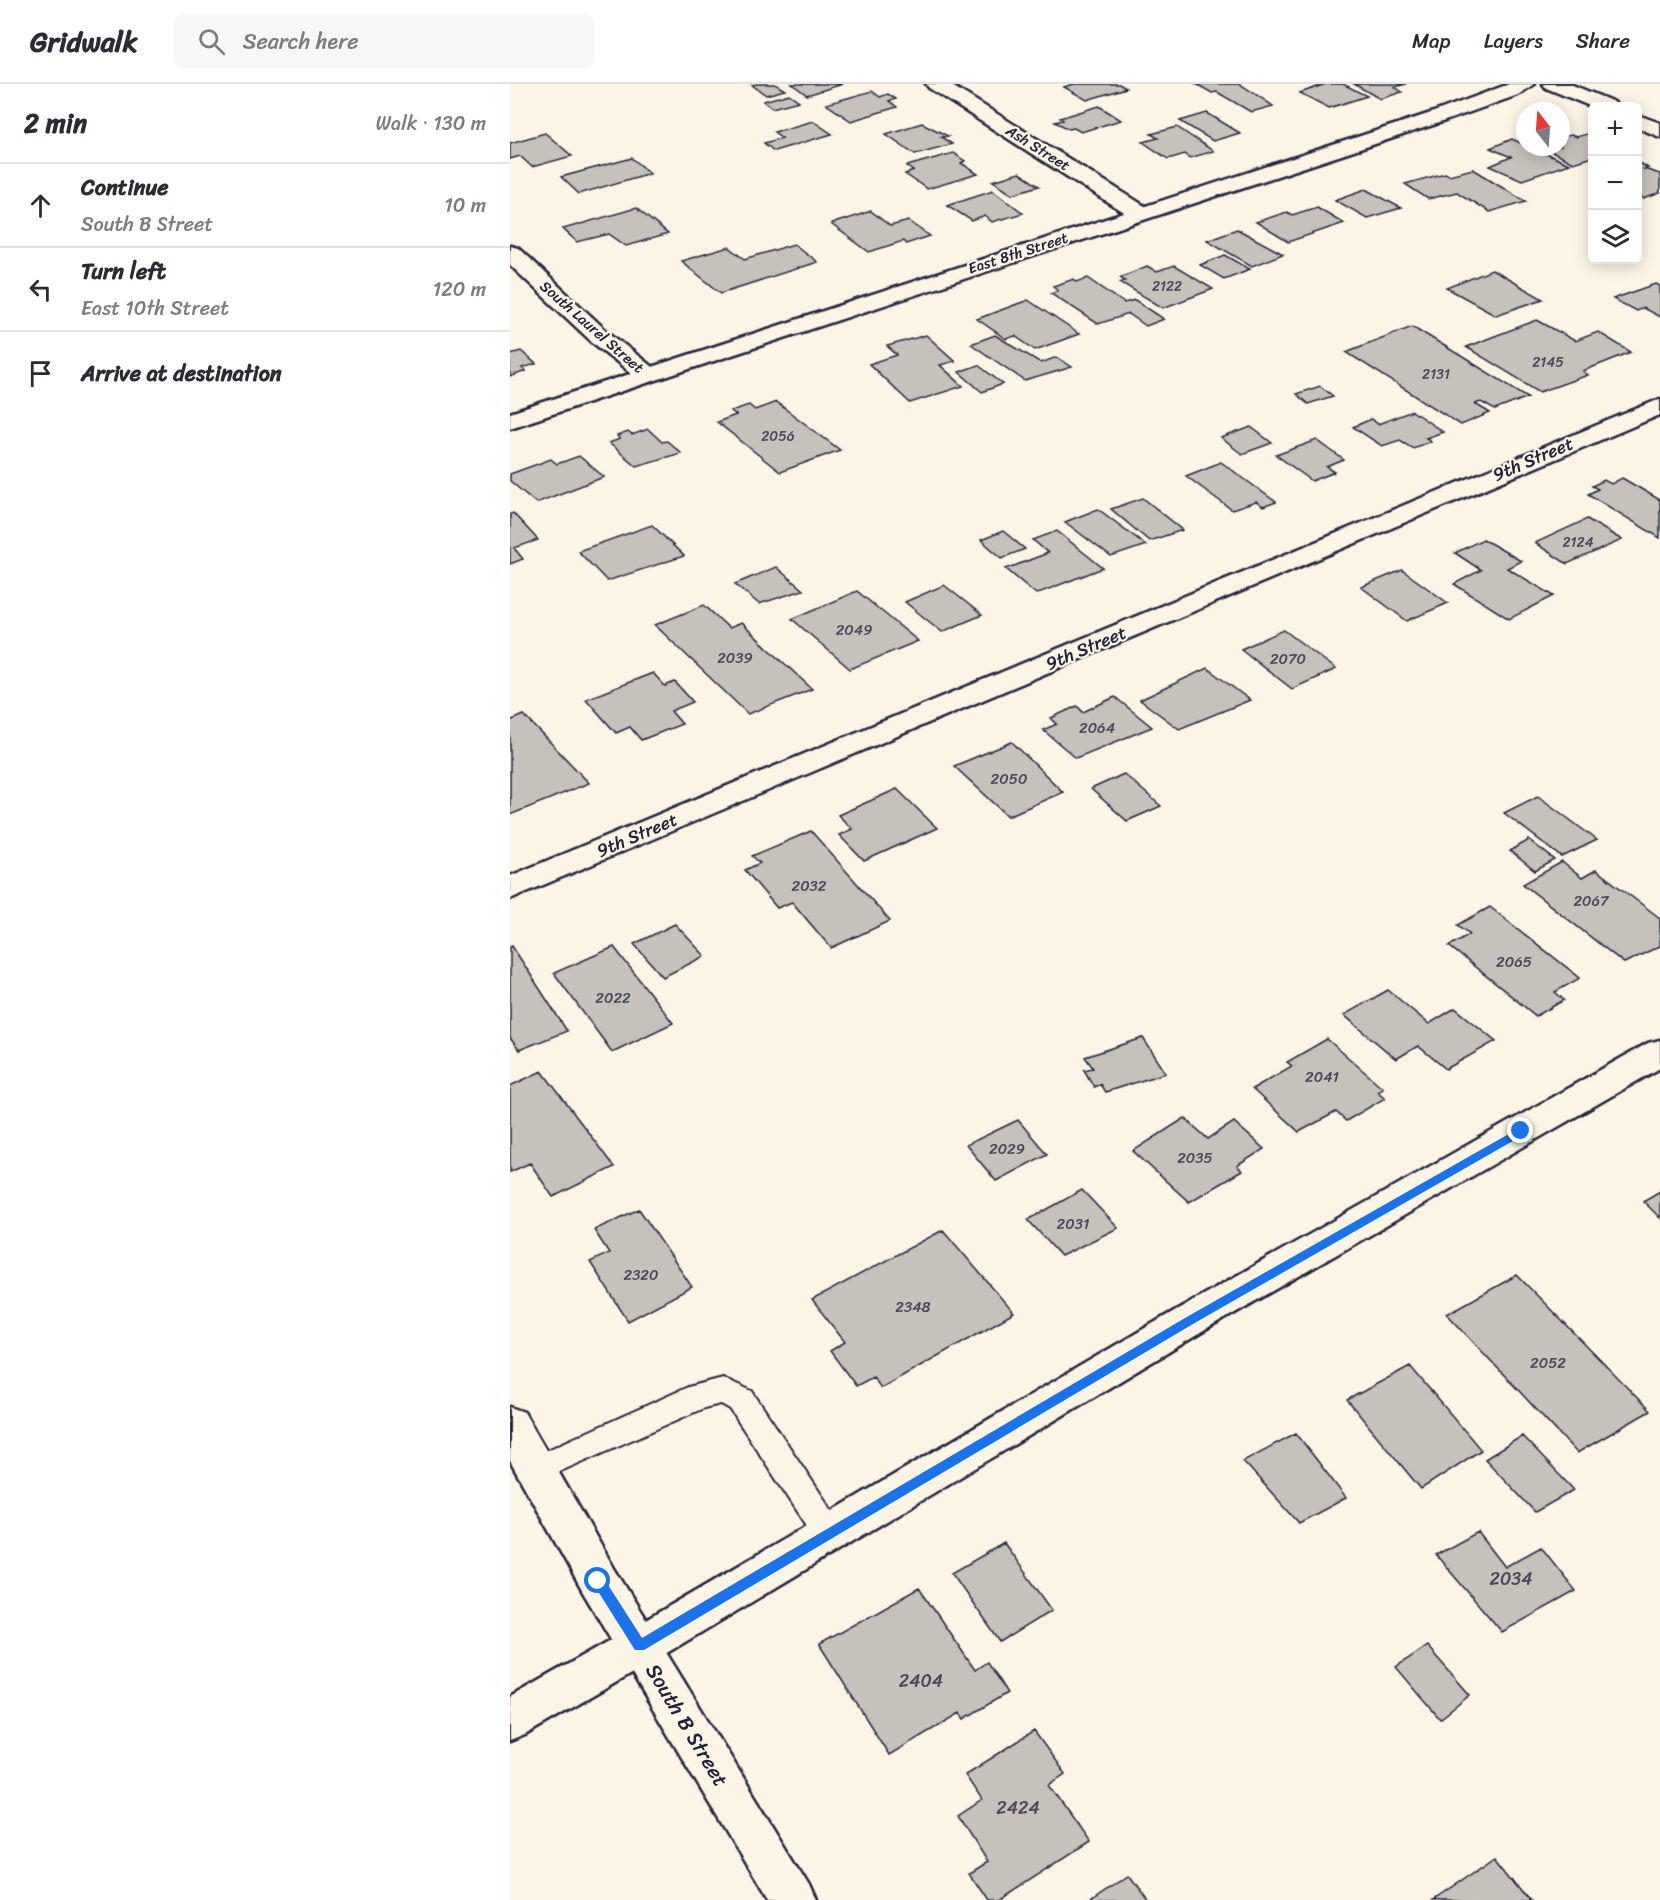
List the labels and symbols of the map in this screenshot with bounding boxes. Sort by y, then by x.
north arrow [1516,102,1570,156]
street label: Ash Street [1000,117,1076,178]
street label: East 8th Street [964,224,1072,281]
street label: South Laurel Street [534,274,651,380]
house number: 2122 [1152,274,1182,299]
house number: 2145 [1532,350,1564,375]
house number: 2131 [1422,362,1450,387]
house number: 2056 [761,424,795,449]
street label: 9th Street [1487,428,1579,490]
house number: 2124 [1563,530,1594,555]
house number: 2049 [836,617,872,643]
street label: 9th Street [1040,617,1132,679]
house number: 2039 [717,645,753,671]
house number: 2070 [1270,646,1306,672]
house number: 2064 [1079,715,1115,741]
house number: 2050 [991,766,1027,792]
street label: 9th Street [591,804,683,866]
house number: 2032 [791,873,827,899]
house number: 2067 [1573,888,1610,914]
house number: 2065 [1496,949,1532,975]
house number: 2022 [595,985,631,1011]
house number: 2041 [1305,1064,1339,1090]
route end [1507,1117,1533,1143]
house number: 2029 [989,1136,1025,1162]
house number: 2035 [1177,1145,1213,1171]
house number: 2031 [1057,1211,1089,1237]
house number: 2320 [623,1262,659,1288]
house number: 2348 [895,1294,931,1320]
house number: 2052 [1530,1350,1566,1376]
house number: 2034 [1490,1563,1532,1595]
route start [584,1567,610,1593]
street label: South B Street [635,1656,739,1794]
house number: 2404 [899,1665,943,1697]
house number: 2424 [996,1792,1040,1824]

